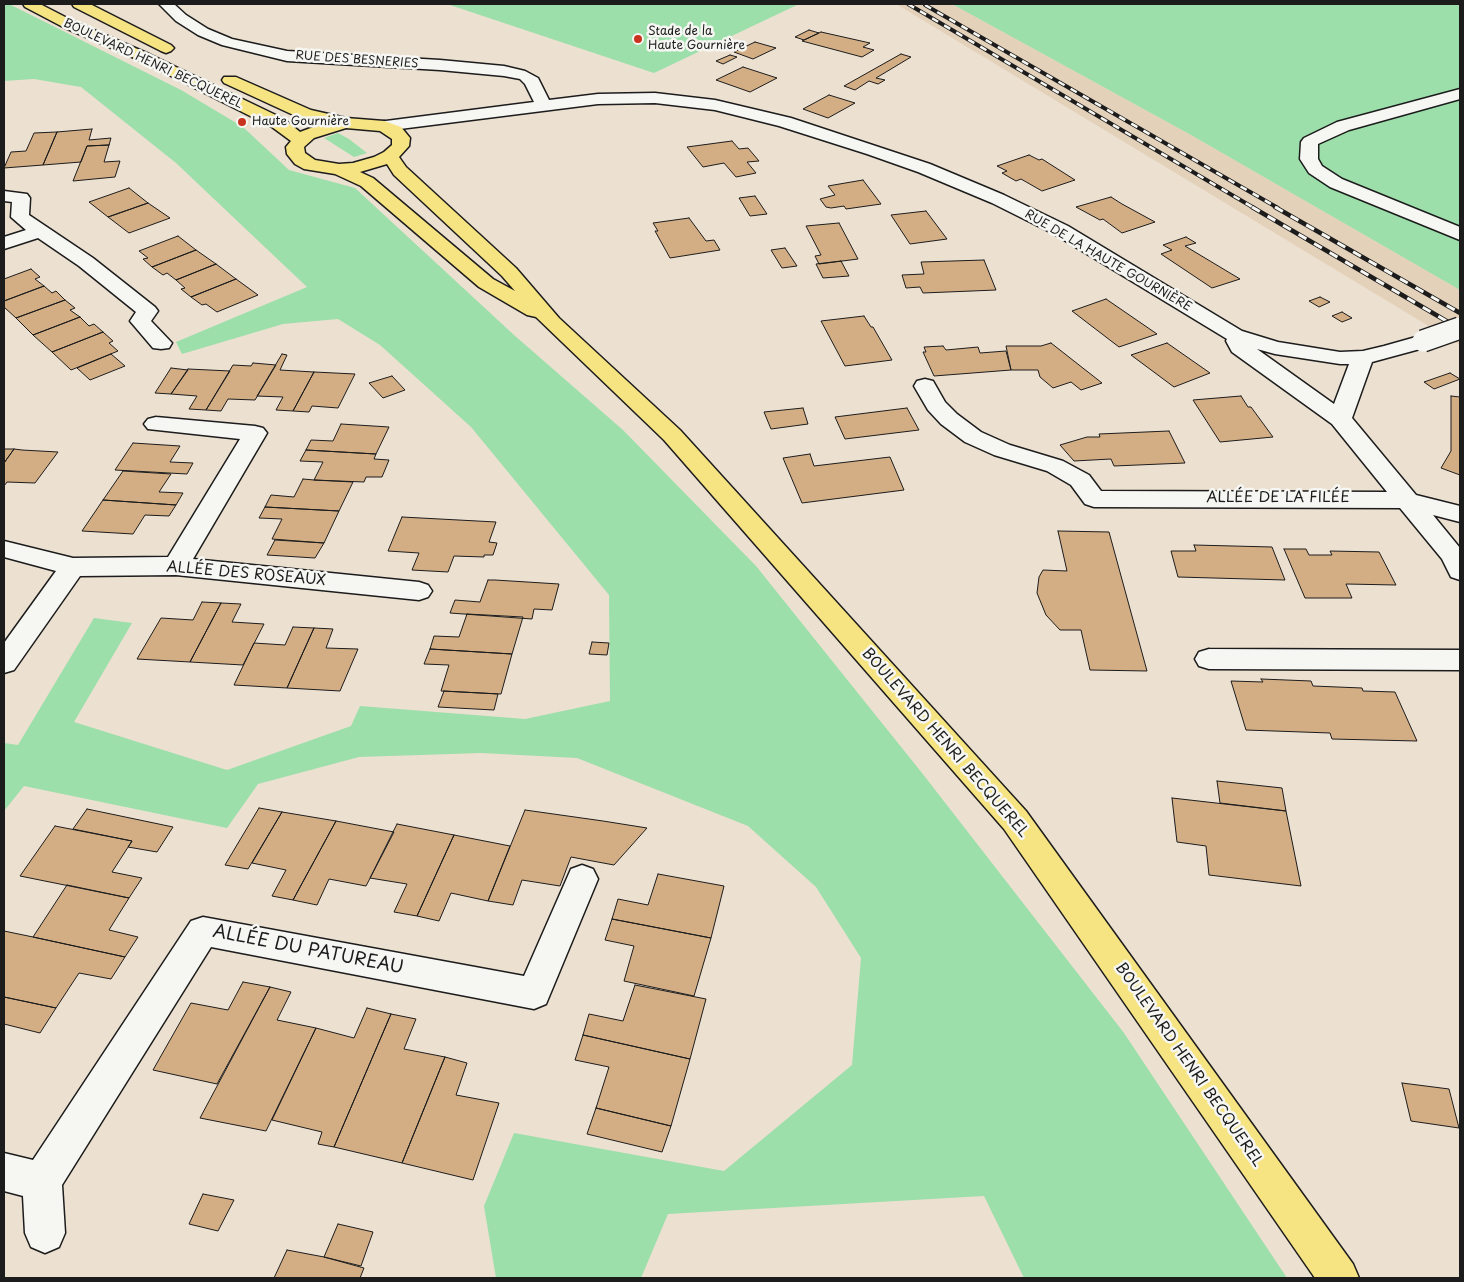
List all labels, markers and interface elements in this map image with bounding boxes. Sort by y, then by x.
street label: BOULEVARD HENRI BECQUEREL [61,16,245,112]
place label: Stade de la Haute Gournière [648,25,745,53]
marker: Stade de la Haute Gournière [632,33,644,45]
street label: RUE DES BESNERIES [295,49,419,71]
place label: Haute Gournière [252,115,349,129]
marker: Haute Gournière [236,116,248,128]
street label: RUE DE LA HAUTE GOURNIÈRE [1022,207,1194,315]
street label: ALLÉE DE LA FILÉE [1206,489,1350,507]
street label: ALLÉE DES ROSEAUX [166,558,326,590]
street label: BOULEVARD HENRI BECQUEREL [858,645,1032,841]
street label: ALLÉE DU PATUREAU [211,921,405,979]
street label: BOULEVARD HENRI BECQUEREL [1111,960,1267,1170]

